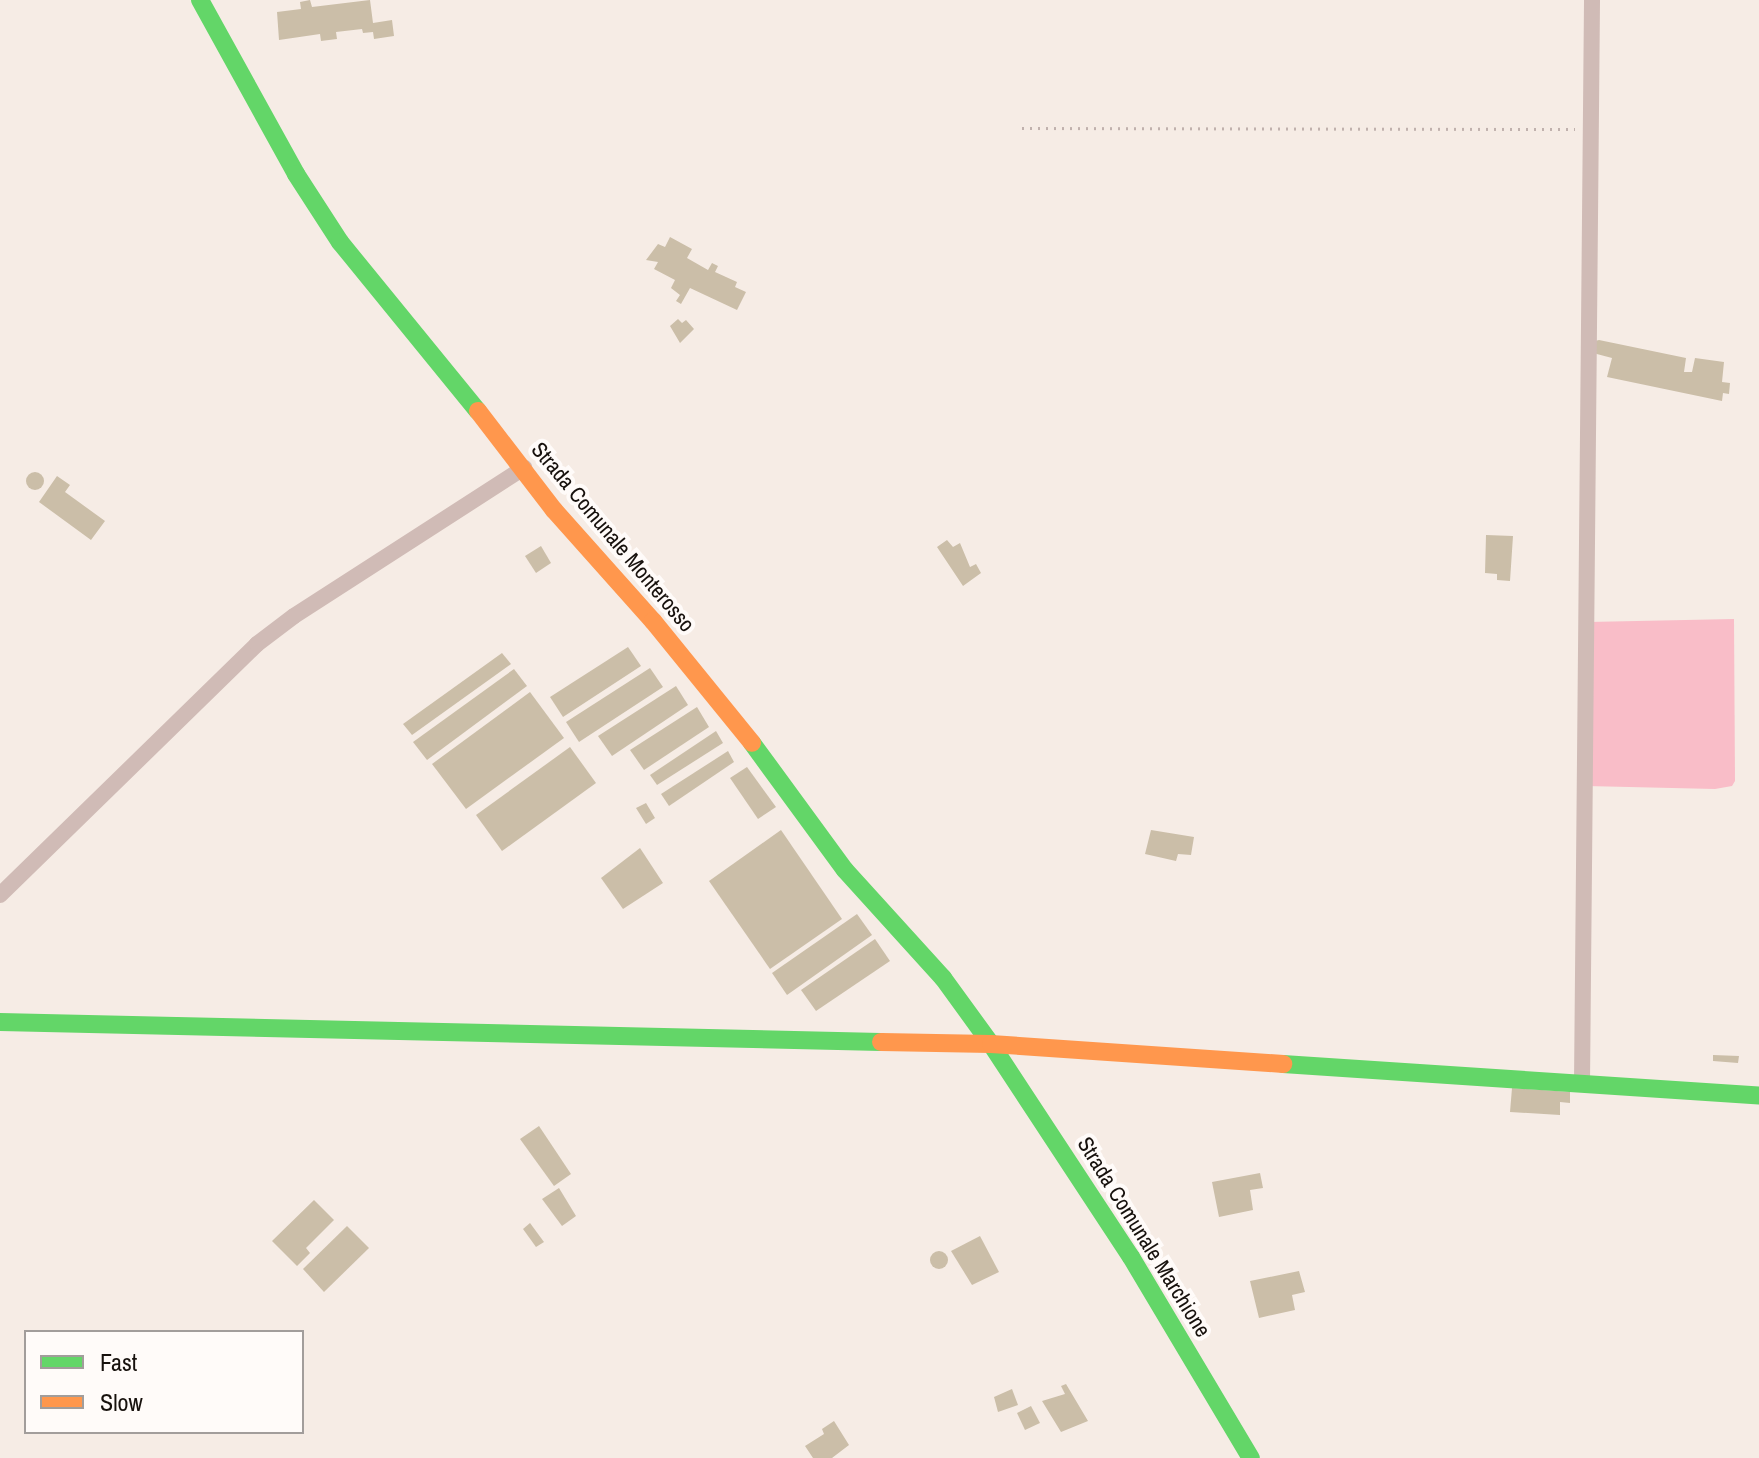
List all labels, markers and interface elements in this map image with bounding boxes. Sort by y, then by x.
street label: Strada Comunale Monterosso [526,437,700,637]
street label: Strada Comunale Marchione [1072,1132,1216,1342]
legend [24,1330,304,1434]
text: Fast [100,1346,137,1378]
text: Slow [100,1386,143,1418]

